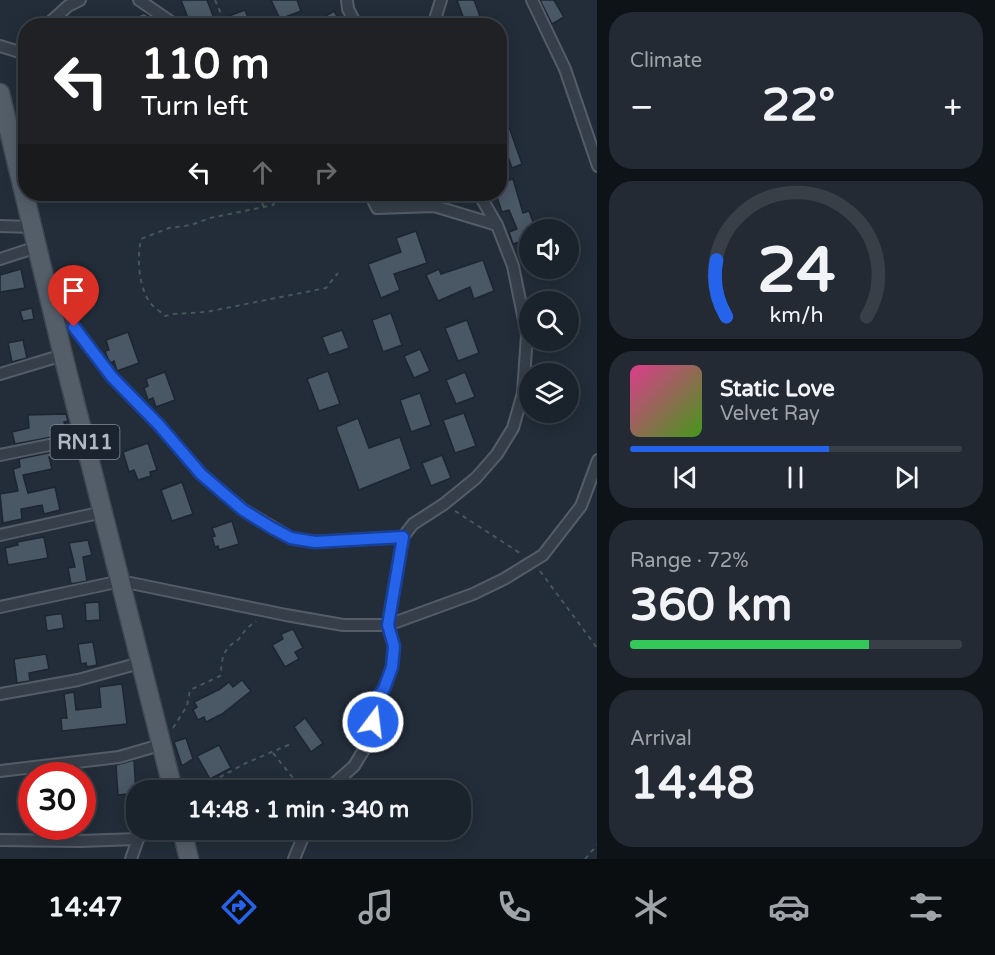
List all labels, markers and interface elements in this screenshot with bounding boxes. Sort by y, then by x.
text: 110 m [141,39,270,90]
icon: left [42,42,120,120]
text: Climate [630,49,702,73]
text: 22° [762,79,835,133]
text: − [630,88,654,127]
text: + [943,88,962,127]
text: Turn left [141,90,248,123]
icon: left [183,156,216,189]
icon: ahead [246,156,279,189]
icon: right [309,156,342,189]
map controls [519,219,579,423]
button: sound [519,219,579,279]
text: 24 [757,234,835,309]
pin [48,265,99,327]
icon: arrive [57,274,90,307]
button: search [519,291,579,351]
text: km/h [769,303,823,329]
button: layers [519,363,579,423]
text: Static Love [720,376,835,402]
text: Velvet Ray [720,402,820,426]
road number: RN11 [50,425,119,459]
icon: previous [669,461,702,494]
icon: pause [779,461,812,494]
icon: next [890,461,923,494]
text: Range · 72% [630,549,749,573]
text: 360 km [630,579,792,633]
position arrow [341,690,405,754]
text: Arrival [630,727,692,751]
text: 14:48 [630,757,755,811]
speed limit sign: 30 [18,762,96,840]
text: 14:48 · 1 min · 340 m [188,797,409,823]
icon: directions [218,886,260,928]
icon: music [355,886,397,928]
icon: phone [493,886,535,928]
icon: climate [630,886,672,928]
icon: car [768,886,810,928]
icon: filters [905,886,947,928]
text: 14:47 [48,891,123,924]

